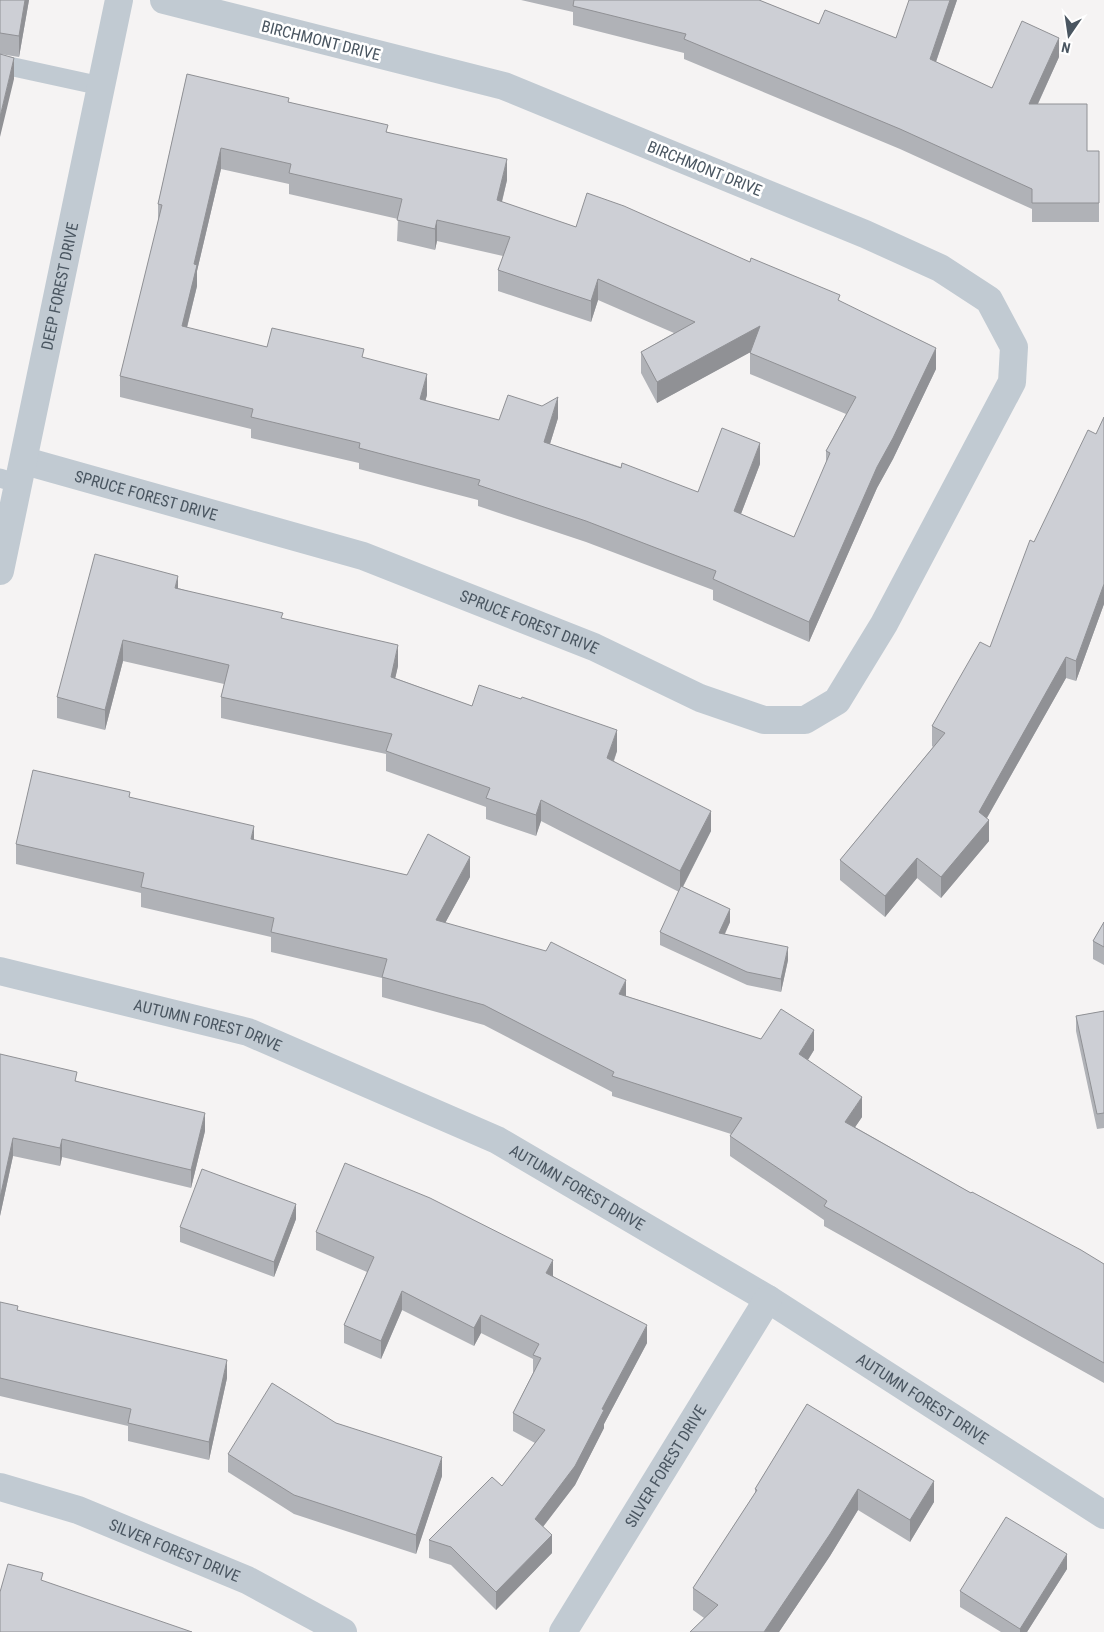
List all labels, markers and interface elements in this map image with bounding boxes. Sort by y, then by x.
north arrow [1044,10,1094,60]
street label: BIRCHMONT DRIVE [259,17,382,64]
text: N [1060,39,1072,56]
street label: BIRCHMONT DRIVE [645,137,765,200]
street label: DEEP FOREST DRIVE [37,221,82,352]
street label: SPRUCE FOREST DRIVE [73,466,220,525]
street label: SPRUCE FOREST DRIVE [457,586,602,658]
street label: AUTUMN FOREST DRIVE [132,995,285,1056]
street label: AUTUMN FOREST DRIVE [506,1141,648,1235]
street label: AUTUMN FOREST DRIVE [853,1349,992,1448]
street label: SILVER FOREST DRIVE [621,1402,710,1531]
street label: SILVER FOREST DRIVE [106,1515,243,1586]

